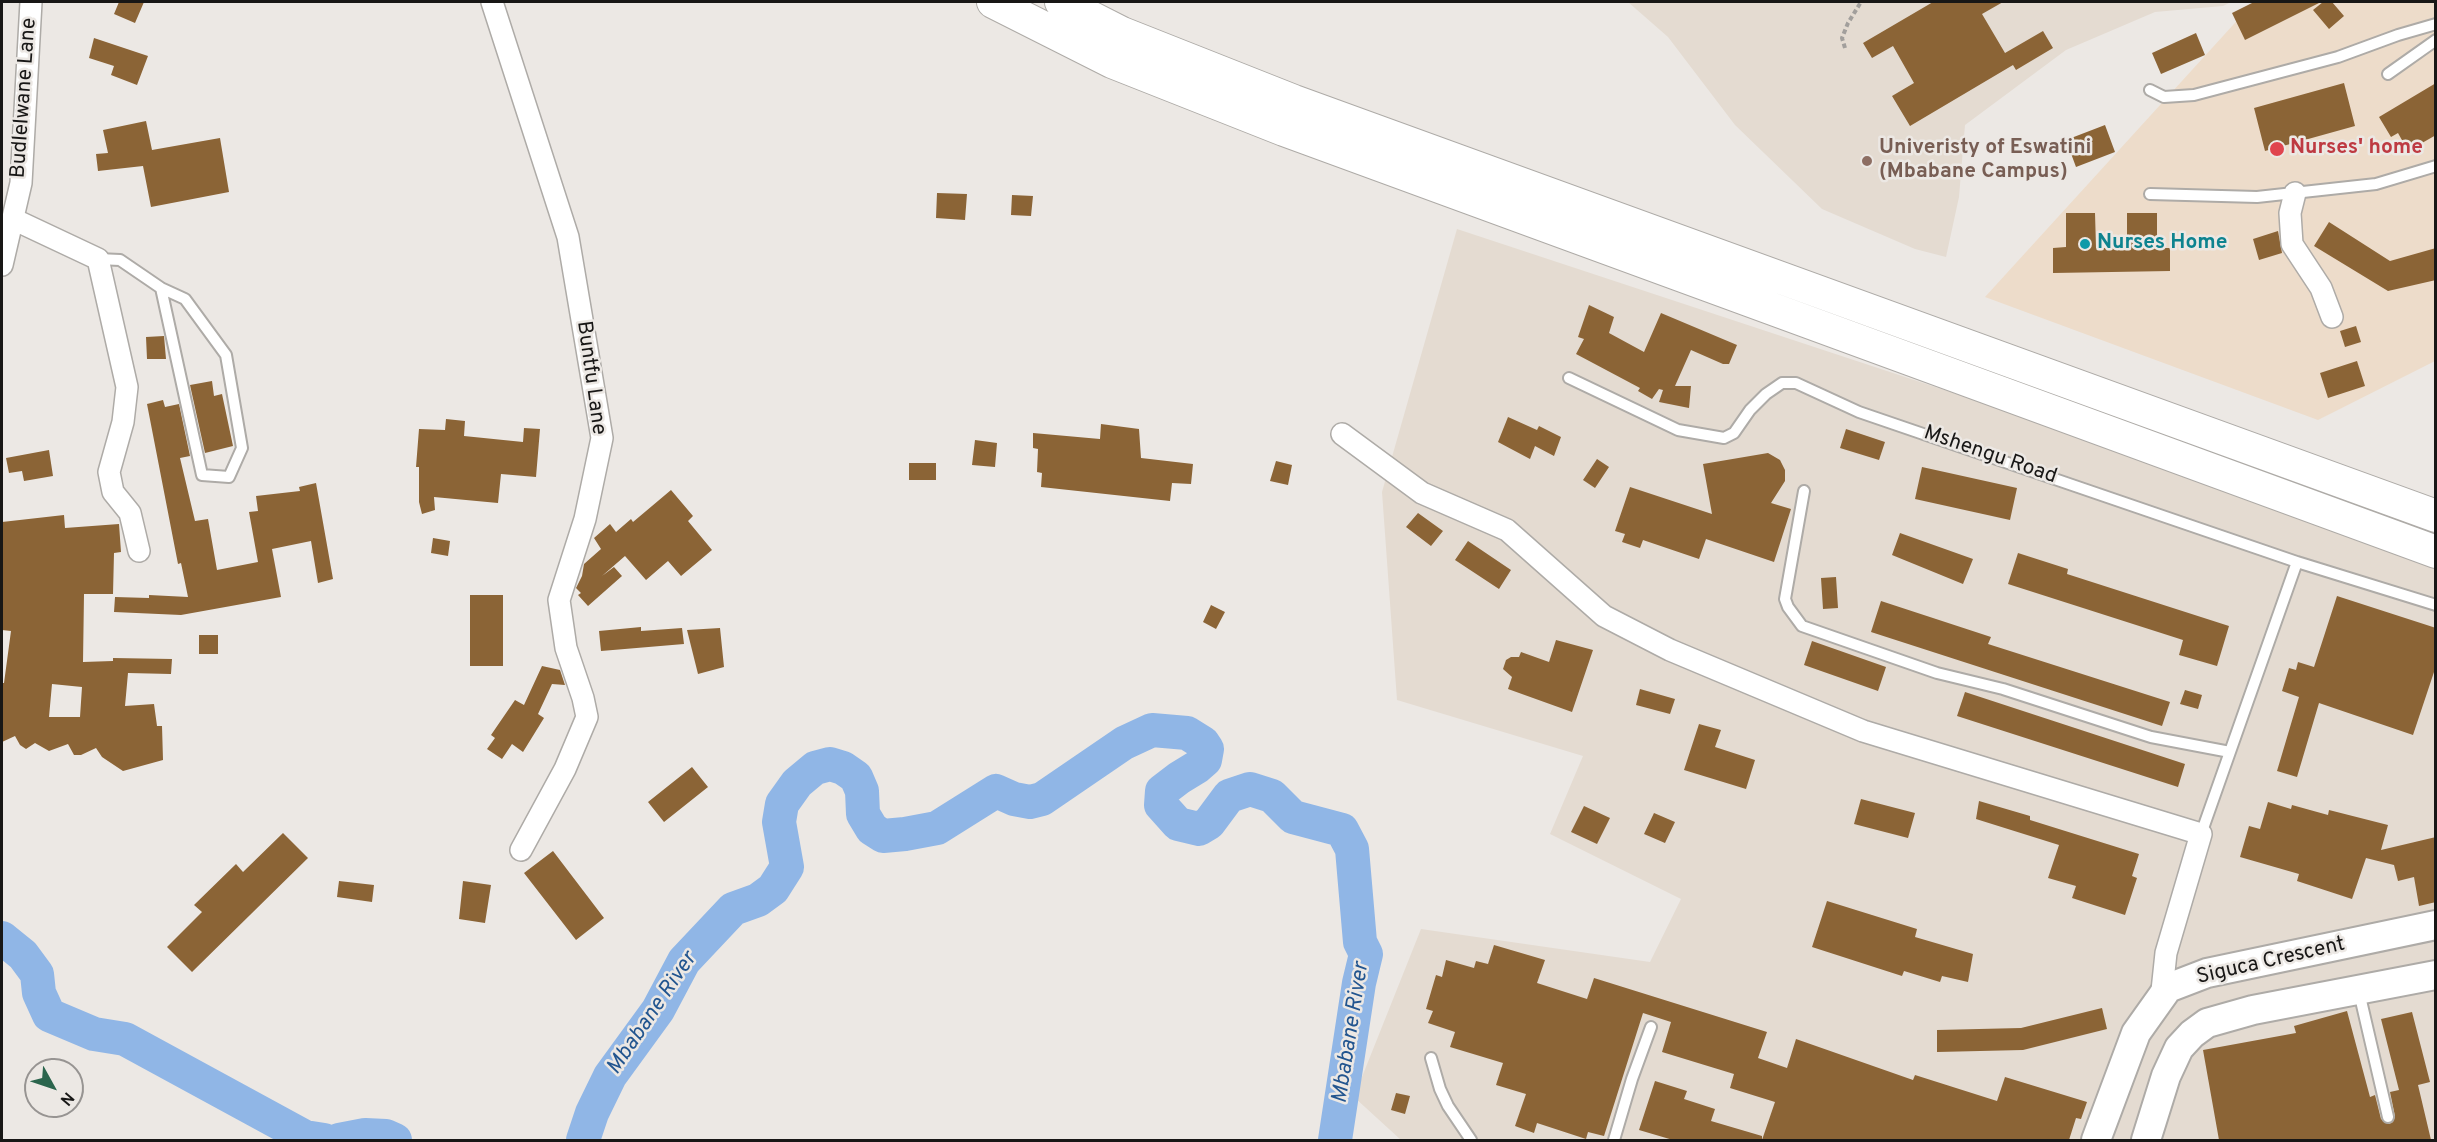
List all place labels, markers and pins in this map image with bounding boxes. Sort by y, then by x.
place label: Univeristy of Eswatini (Mbabane Campus) [1879,136,2092,186]
place label: Nurses' home [2290,136,2423,162]
marker: Nurses' home [2268,140,2286,158]
marker: Univeristy of Eswatini (Mbabane Campus) [1860,154,1874,168]
place label: Nurses Home [2097,231,2227,257]
marker: Nurses Home [2078,237,2092,251]

